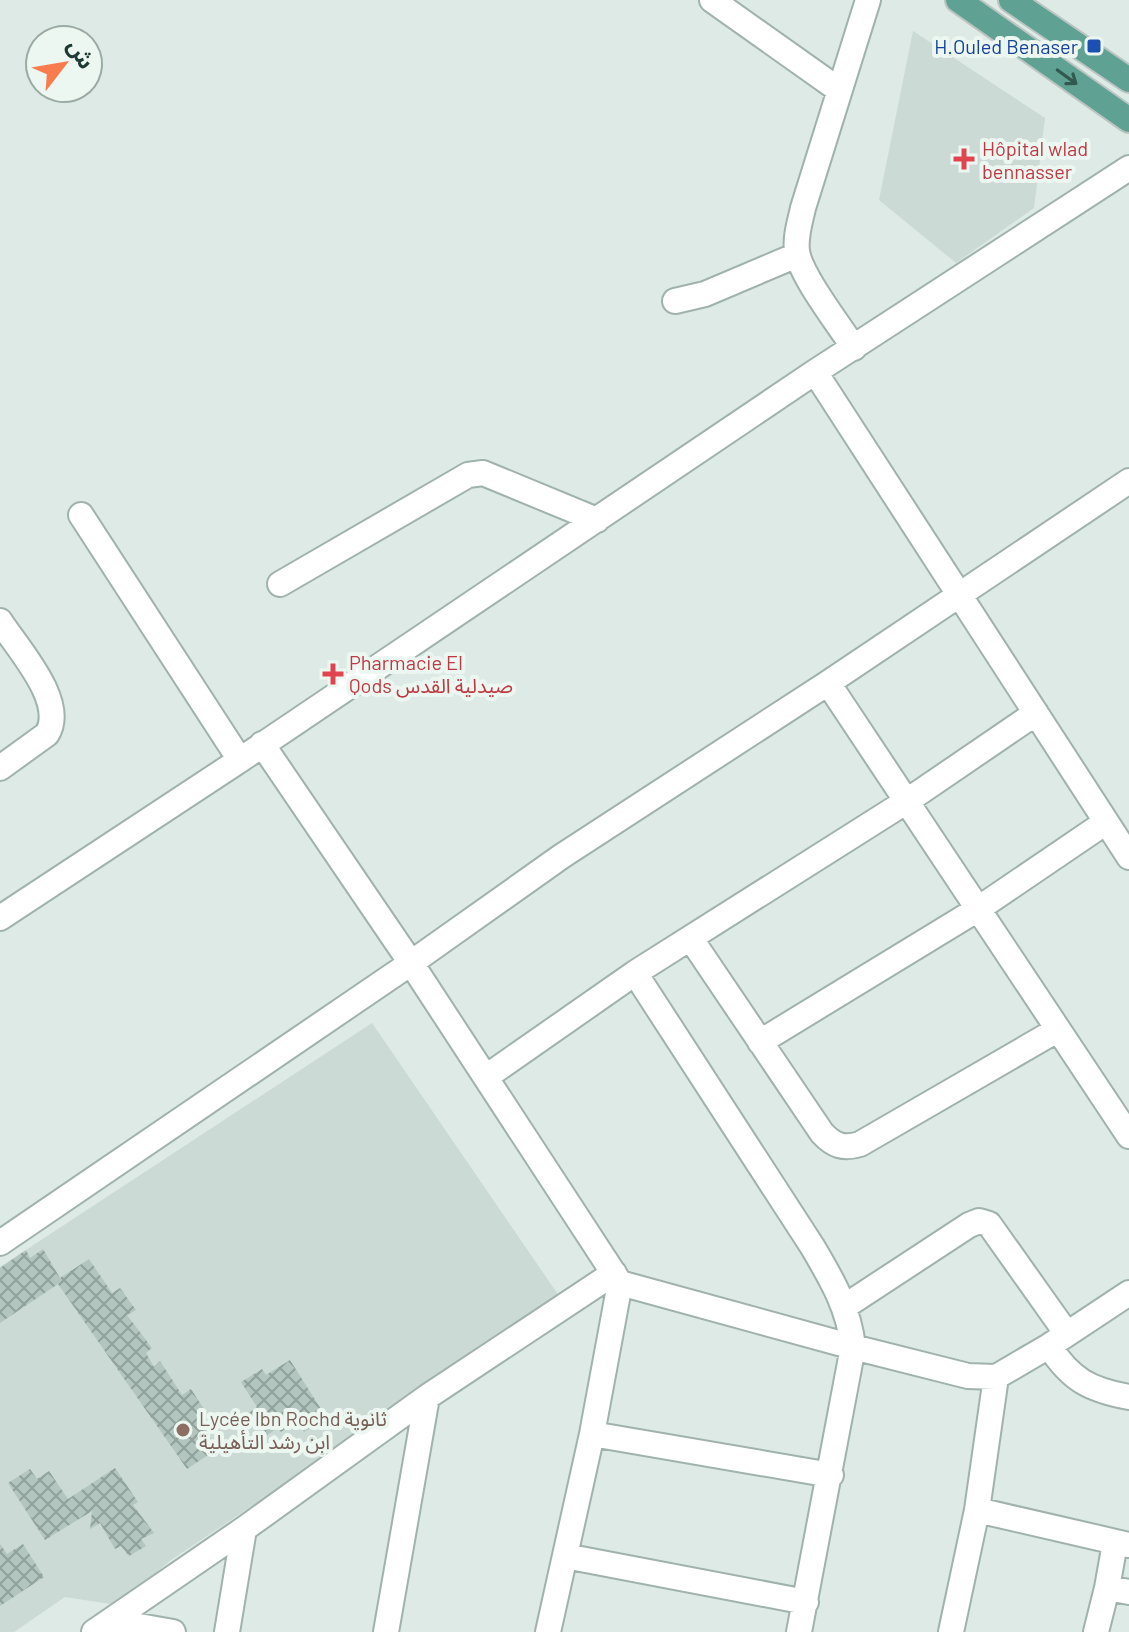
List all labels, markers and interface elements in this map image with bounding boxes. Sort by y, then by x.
north arrow [24,24,104,104]
text: ش [62,34,101,73]
place label: H.Ouled Benaser [934,34,1078,58]
marker: H.Ouled Benaser [1085,37,1103,55]
one-way arrow [1056,69,1078,85]
place label: Hôpital wlad bennasser [982,136,1088,183]
marker: Hôpital wlad bennasser [953,148,975,170]
place label: Pharmacie El Qods صيدلية القدس [349,650,513,698]
marker: Pharmacie El Qods صيدلية القدس [324,665,342,683]
place label: Lycée Ibn Rochd ثانوية ابن رشد التأهيلية [199,1406,387,1454]
marker: Lycée Ibn Rochd ثانوية ابن رشد التأهيلية [174,1421,192,1439]

